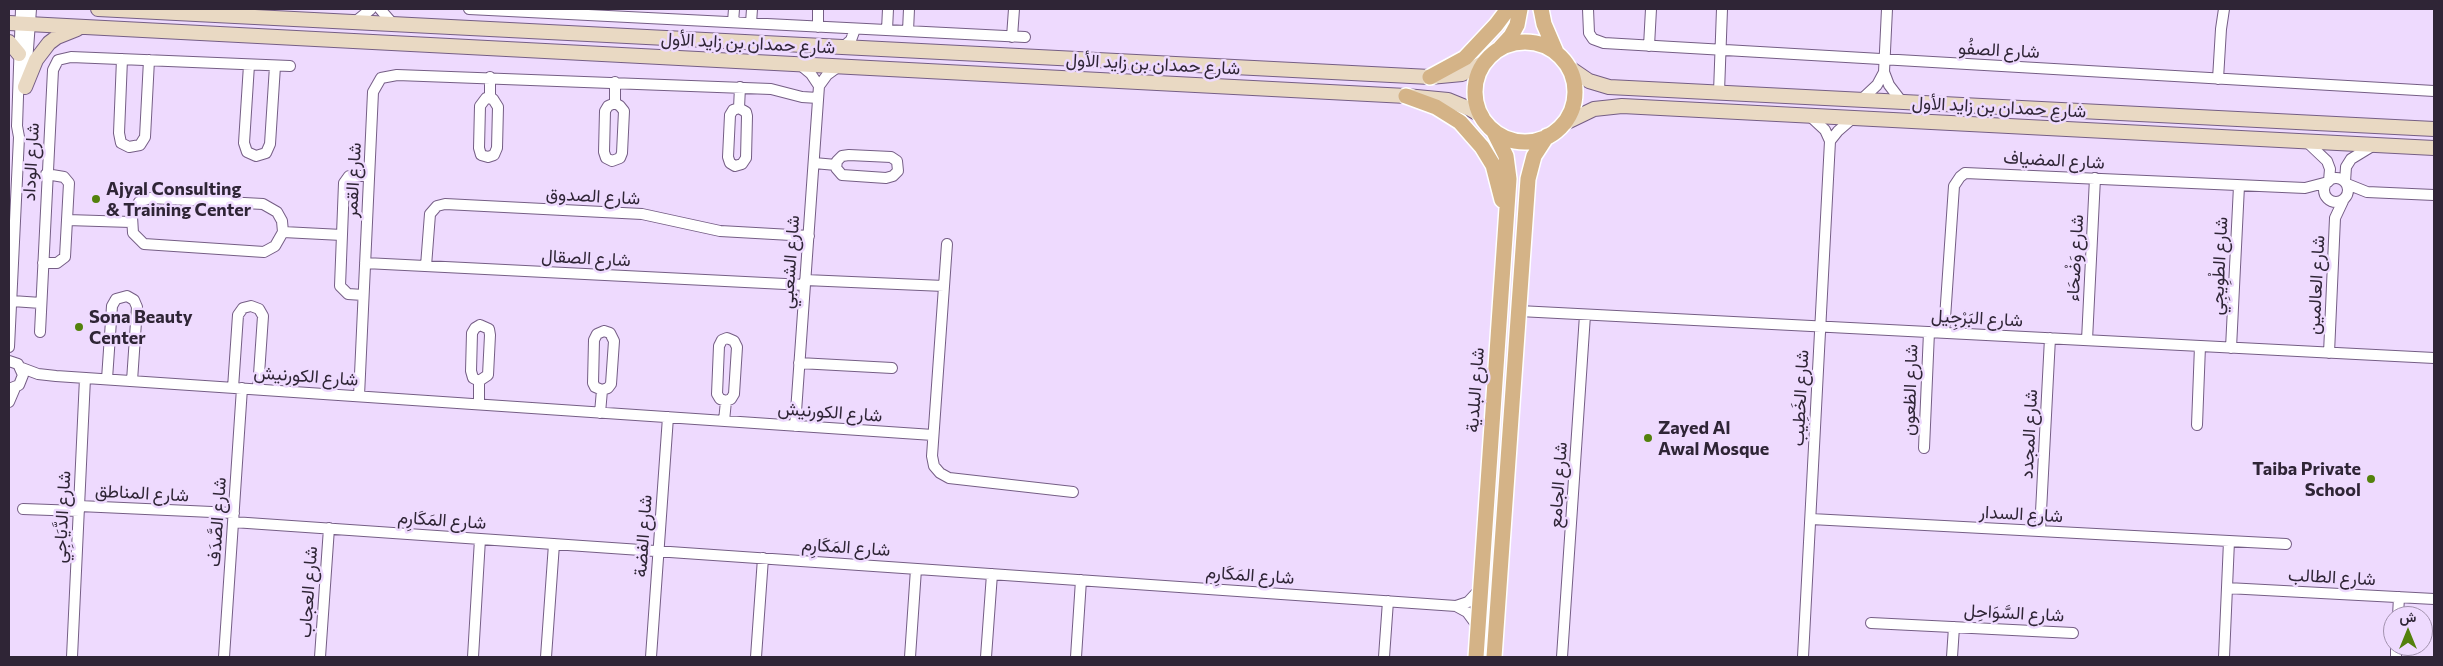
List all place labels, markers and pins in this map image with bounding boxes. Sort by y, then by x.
place label: Ajyal Consulting & Training Center [106,178,251,220]
marker: Ajyal Consulting & Training Center [90,193,102,205]
place label: Sona Beauty Center [89,306,193,348]
marker: Sona Beauty Center [73,321,85,333]
place label: Zayed Al Awal Mosque [1658,417,1769,459]
marker: Zayed Al Awal Mosque [1642,432,1654,444]
place label: Taiba Private School [2252,458,2361,500]
marker: Taiba Private School [2365,473,2377,485]

